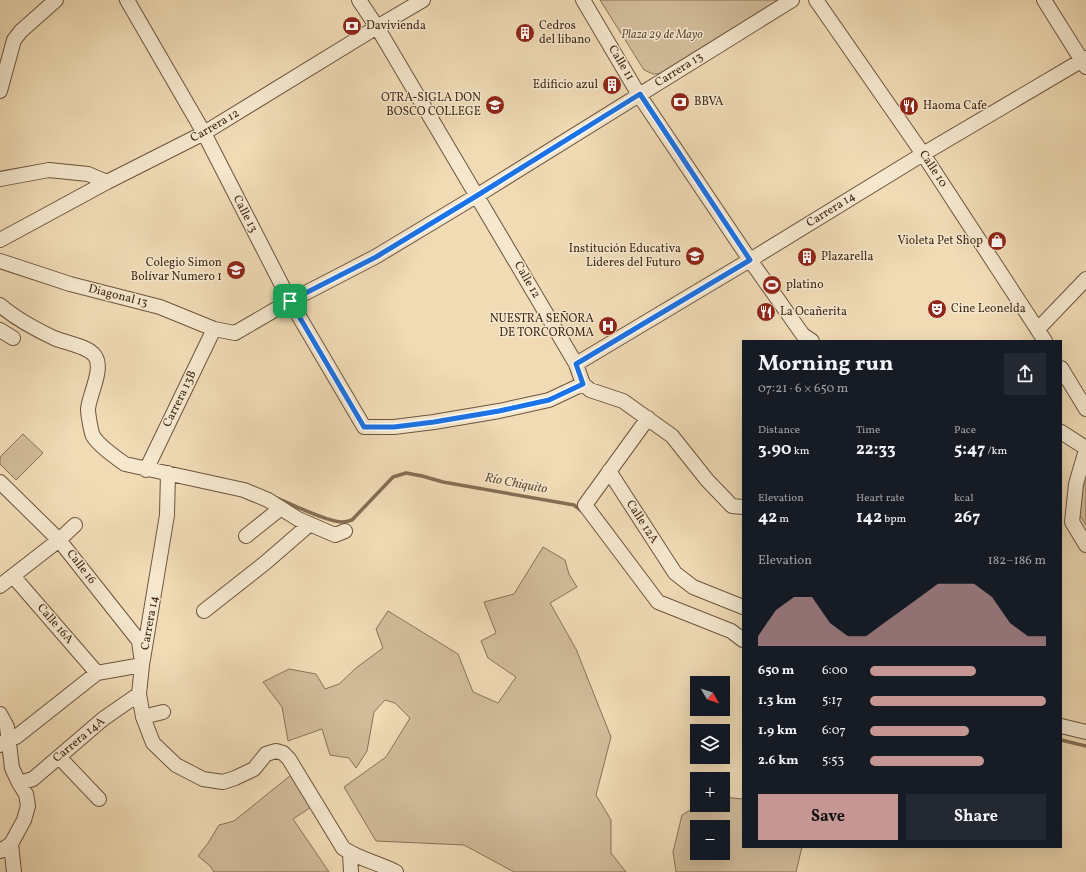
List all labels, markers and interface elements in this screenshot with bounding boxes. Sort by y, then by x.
bank icon: Davivienda [341,15,363,37]
place label: Davivienda [366,18,426,34]
place label: Cedros del libano [539,18,591,48]
building icon: Cedros del libano [514,22,536,44]
park label: Plaza 29 de Mayo [621,27,703,43]
street label: Calle 11 [604,42,638,84]
street label: Carrera 13 [652,49,706,91]
building icon: Edificio azul [601,74,623,96]
place label: Edificio azul [533,77,598,93]
place label: OTRA-SIGLA DON BOSCO COLLEGE [381,90,481,120]
bank icon: BBVA [669,91,691,113]
school or university icon: OTRA-SIGLA DON BOSCO COLLEGE [484,94,506,116]
place label: BBVA [694,94,724,110]
restaurant icon: Haoma Cafe [898,95,920,117]
place label: Haoma Cafe [923,98,987,114]
street label: Carrera 12 [188,106,242,146]
street label: Calle 10 [915,147,951,191]
street label: Carrera 14 [804,189,858,231]
street label: Calle 13 [229,193,261,235]
shop icon: Violeta Pet Shop [986,230,1008,252]
place label: Violeta Pet Shop [898,233,983,249]
place label: Institución Educativa Lideres del Futuro [569,241,681,271]
school or university icon: Institución Educativa Lideres del Futuro [684,245,706,267]
building icon: Plazarella [796,246,818,268]
place label: Plazarella [821,249,873,265]
place label: Colegio Simon Bolívar Numero 1 [131,255,222,285]
school or university icon: Colegio Simon Bolívar Numero 1 [225,259,247,281]
street label: Calle 12 [510,259,544,301]
sports icon: platino [761,274,783,296]
place label: platino [786,277,824,293]
street label: Diagonal 13 [87,281,149,311]
pin [273,284,307,318]
icon: arrive [279,290,301,312]
theatre icon: Cine Leonelda [926,298,948,320]
restaurant icon: La Ocañerita [755,301,777,323]
place label: Cine Leonelda [951,301,1026,317]
place label: La Ocañerita [780,304,847,320]
place label: NUESTRA SEÑORA DE TORCOROMA [490,311,595,341]
hospital icon: NUESTRA SEÑORA DE TORCOROMA [597,315,619,337]
text: Morning run [758,349,893,380]
button: share [1004,353,1046,395]
street label: Carrera 13B [159,368,201,430]
text: 07:21 · 6 × 650 m [758,380,848,398]
text: Distance [758,423,800,438]
text: Time [856,423,880,438]
text: Pace [954,423,976,438]
text: 3.90 [758,438,792,461]
text: 22:33 [856,438,896,461]
text: 5:47 [954,438,985,461]
text: km [792,444,809,459]
text: /km [985,444,1007,459]
water label: Río Chiquito [483,469,549,499]
text: Elevation [758,491,804,506]
text: Heart rate [856,491,905,506]
text: kcal [954,491,974,506]
street label: Calle 12A [622,497,662,547]
text: 42 [758,506,777,529]
text: 142 [856,506,882,529]
text: 267 [954,506,980,529]
text: m [777,512,789,527]
text: bpm [882,512,906,527]
street label: Calle 16 [62,546,100,588]
text: Elevation [758,552,812,570]
text: 182–186 m [988,552,1046,570]
street label: Carrera 14 [137,595,163,651]
street label: Calle 16A [33,601,77,648]
text: 650 m [758,662,794,680]
text: 6:00 [822,662,848,680]
north arrow [690,676,730,716]
map controls [690,676,730,860]
text: 1.3 km [758,692,796,710]
text: 5:17 [822,692,843,710]
street label: Carrera 14A [50,713,109,766]
text: 1.9 km [758,722,797,740]
text: 6:07 [822,722,846,740]
button: layers [690,724,730,764]
text: 2.6 km [758,752,799,770]
text: 5:53 [822,752,844,770]
button: + [690,772,730,812]
button: Save [758,794,898,840]
button: Share [906,794,1046,840]
button: − [690,820,730,860]

